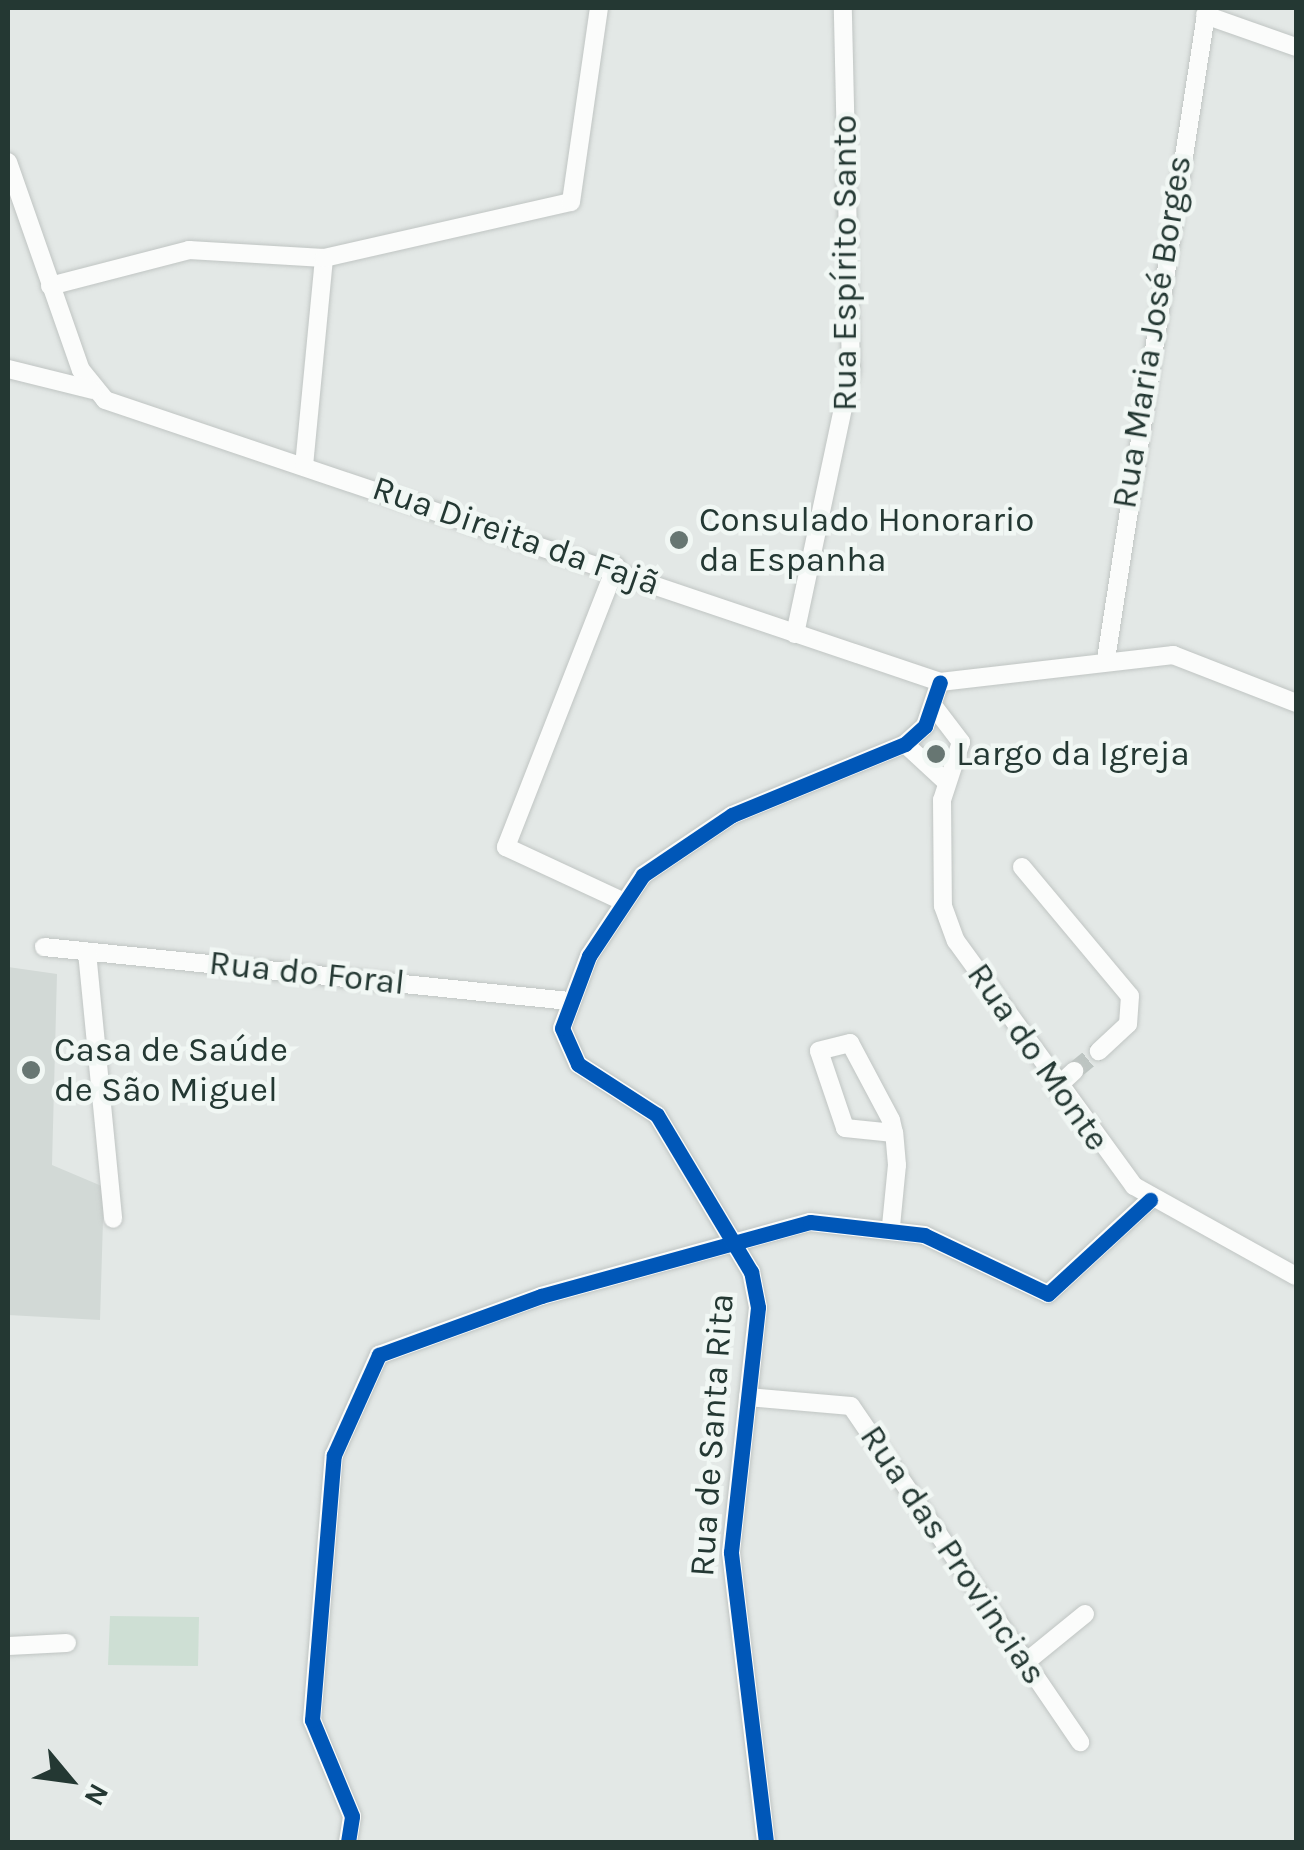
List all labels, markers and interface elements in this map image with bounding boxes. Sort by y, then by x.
street label: Rua Espírito Santo [824,115,866,411]
street label: Rua Maria José Borges [1103,153,1201,511]
street label: Rua Direita da Fajã [367,467,665,605]
place label: Consulado Honorario da Espanha [699,499,1034,581]
marker: Consulado Honorario da Espanha [668,529,690,551]
place label: Largo da Igreja [956,733,1190,775]
marker: Largo da Igreja [925,743,947,765]
street label: Rua do Foral [207,942,407,1004]
street label: Rua do Monte [958,955,1118,1159]
place label: Casa de Saúde de São Miguel [54,1029,288,1111]
marker: Casa de Saúde de São Miguel [18,1057,44,1083]
street label: Rua de Santa Rita [681,1292,743,1578]
street label: Rua das Provincias [851,1418,1055,1692]
north arrow [20,1730,120,1830]
text: N [77,1778,116,1812]

